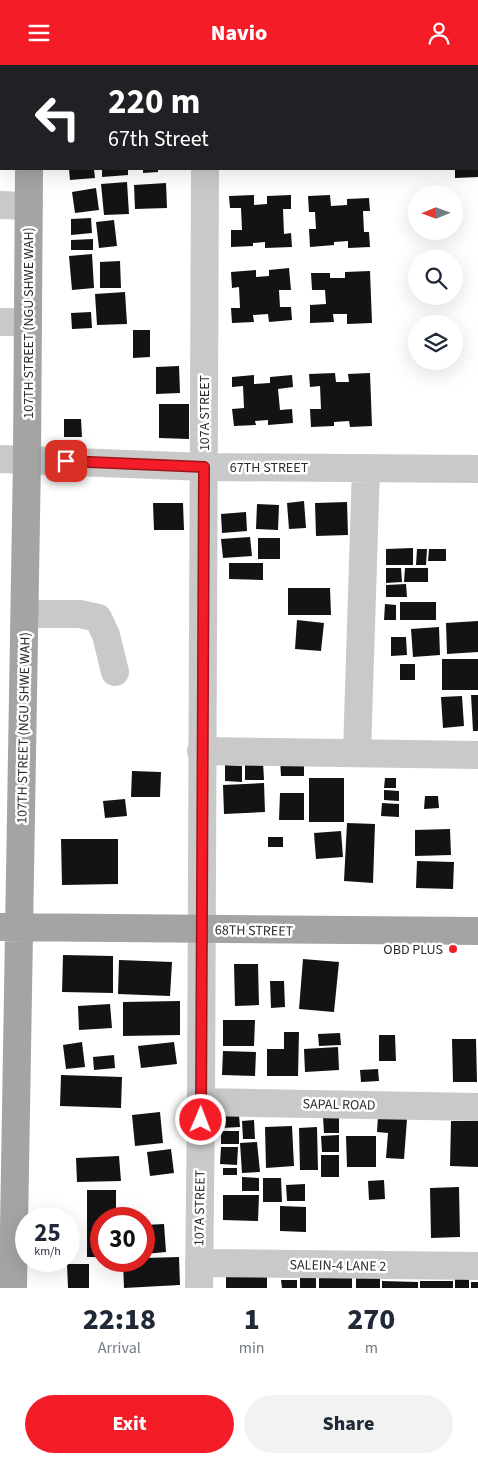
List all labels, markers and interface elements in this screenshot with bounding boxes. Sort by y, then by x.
text: Navio [211,17,267,49]
icon: menu [25,19,53,47]
icon: person [425,19,453,47]
text: 220 m [108,77,200,127]
icon: left [25,85,90,150]
text: 67th Street [108,123,209,155]
north arrow [408,185,462,240]
map controls [408,185,463,370]
street label: 107TH STREET (NGU SHWE WAH) [19,227,39,419]
button: search [408,250,463,305]
button: layers [408,315,463,370]
street label: 107A STREET [195,374,215,451]
pin [45,440,87,482]
icon: arrive [52,447,80,475]
street label: 67TH STREET [230,458,309,478]
street label: 107TH STREET (NGU SHWE WAH) [12,632,36,824]
street label: 68TH STREET [215,920,294,942]
place label: OBD PLUS [383,940,443,960]
marker: OBD PLUS [447,943,459,955]
position arrow [174,1093,226,1145]
street label: SAPAL ROAD [302,1094,376,1116]
street label: 107A STREET [189,1169,211,1246]
speed limit sign: 30 [90,1207,155,1272]
text: 25 [34,1215,61,1251]
text: km/h [34,1243,61,1260]
street label: SALEIN-4 LANE 2 [289,1255,387,1277]
text: 22:18 [83,1298,156,1341]
text: 1 [244,1298,260,1341]
text: 270 [347,1298,395,1341]
text: Arrival [98,1337,141,1359]
text: min [239,1337,265,1359]
text: m [365,1337,378,1359]
button: Exit [25,1395,234,1453]
button: Share [244,1395,453,1453]

